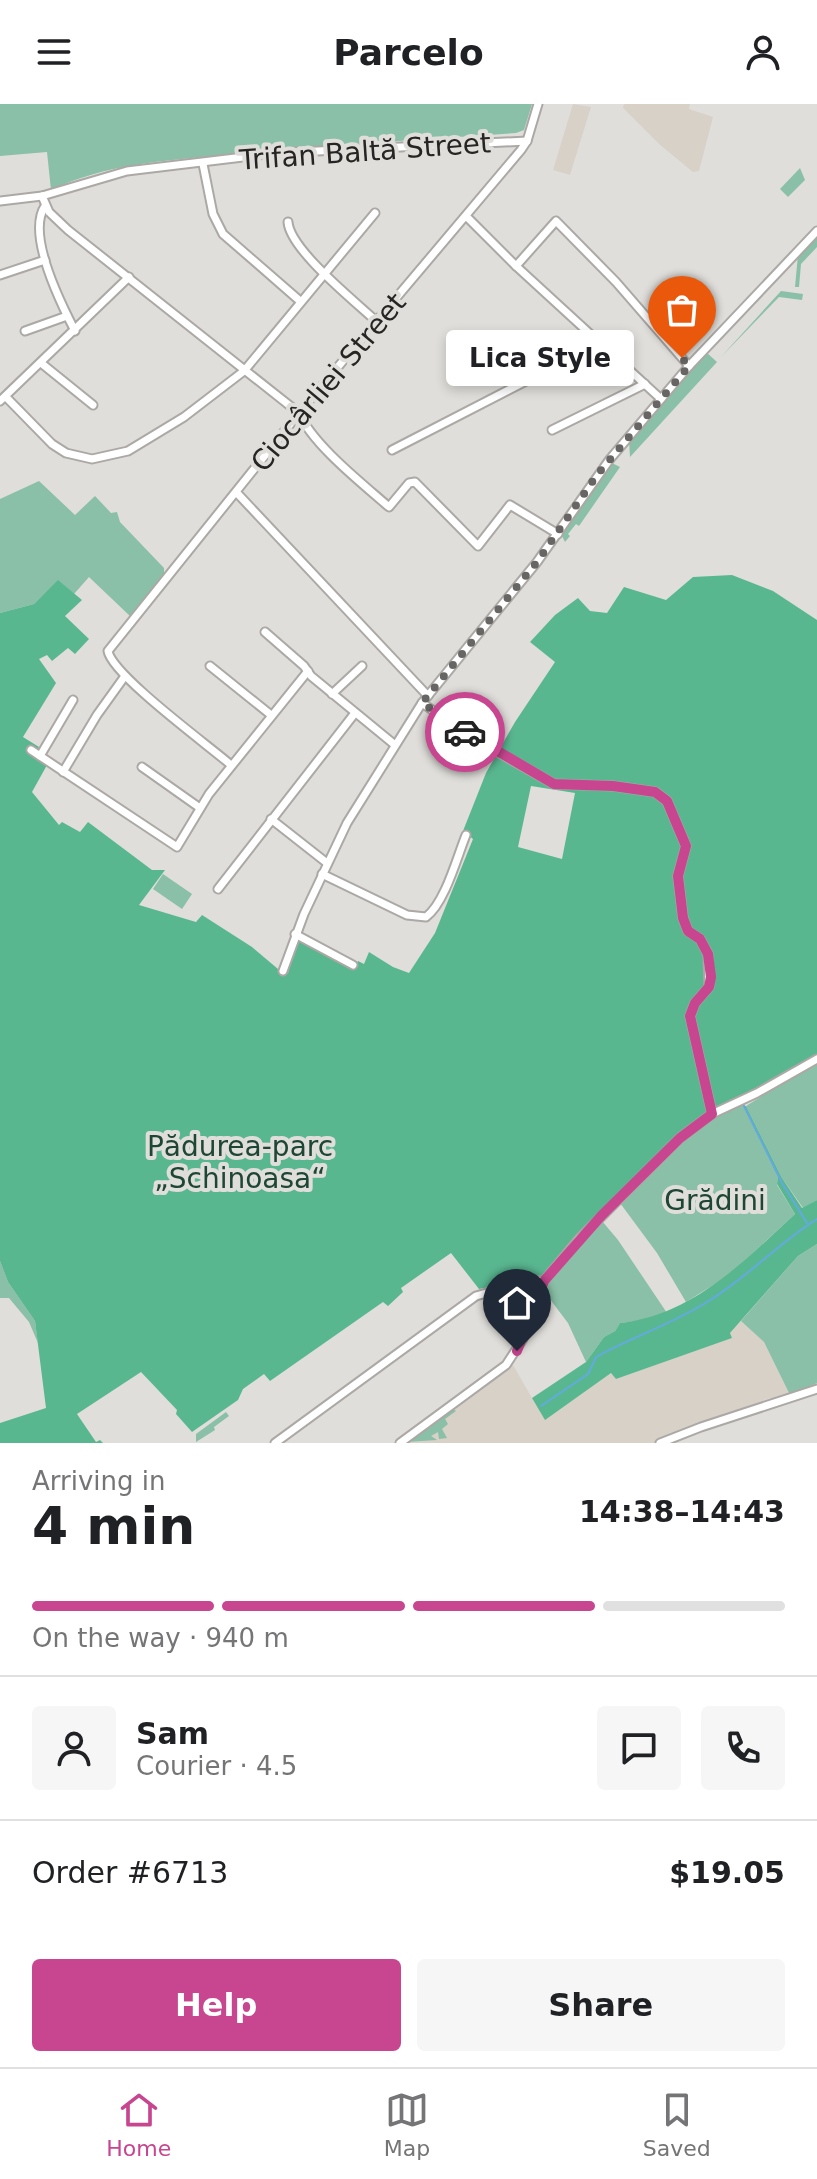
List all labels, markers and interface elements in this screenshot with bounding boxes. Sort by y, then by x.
icon: menu [32,30,76,74]
icon: person [741,30,785,74]
text: Parcelo [333,32,484,73]
street label: Trifan Baltă Street [237,126,492,177]
pin [648,276,716,358]
street label: Ciocârliei Street [244,286,413,478]
icon: bag [660,288,704,332]
callout: Lica Style [446,330,634,386]
text: Lica Style [469,343,611,373]
courier [425,692,505,772]
icon: car [443,710,487,754]
park label: Pădurea-parc „Schinoasa“ [147,1130,333,1195]
park label: Grădini [664,1184,766,1217]
pin [483,1269,551,1351]
icon: home [495,1281,539,1325]
text: Arriving in [32,1466,166,1496]
text: 14:38–14:43 [579,1494,785,1529]
text: 4 min [32,1496,195,1556]
text: On the way · 940 m [32,1623,289,1653]
button: person [32,1706,116,1790]
button: chat [597,1706,681,1790]
button: phone [701,1706,785,1790]
text: Sam [136,1716,209,1751]
text: Courier · 4.5 [136,1751,297,1781]
text: Order #6713 [32,1855,228,1890]
text: $19.05 [669,1855,785,1890]
button: Help [32,1959,401,2051]
button: Share [417,1959,785,2051]
tab: Home [106,2088,171,2161]
tab: Map [384,2088,430,2161]
tab: Saved [643,2088,711,2161]

